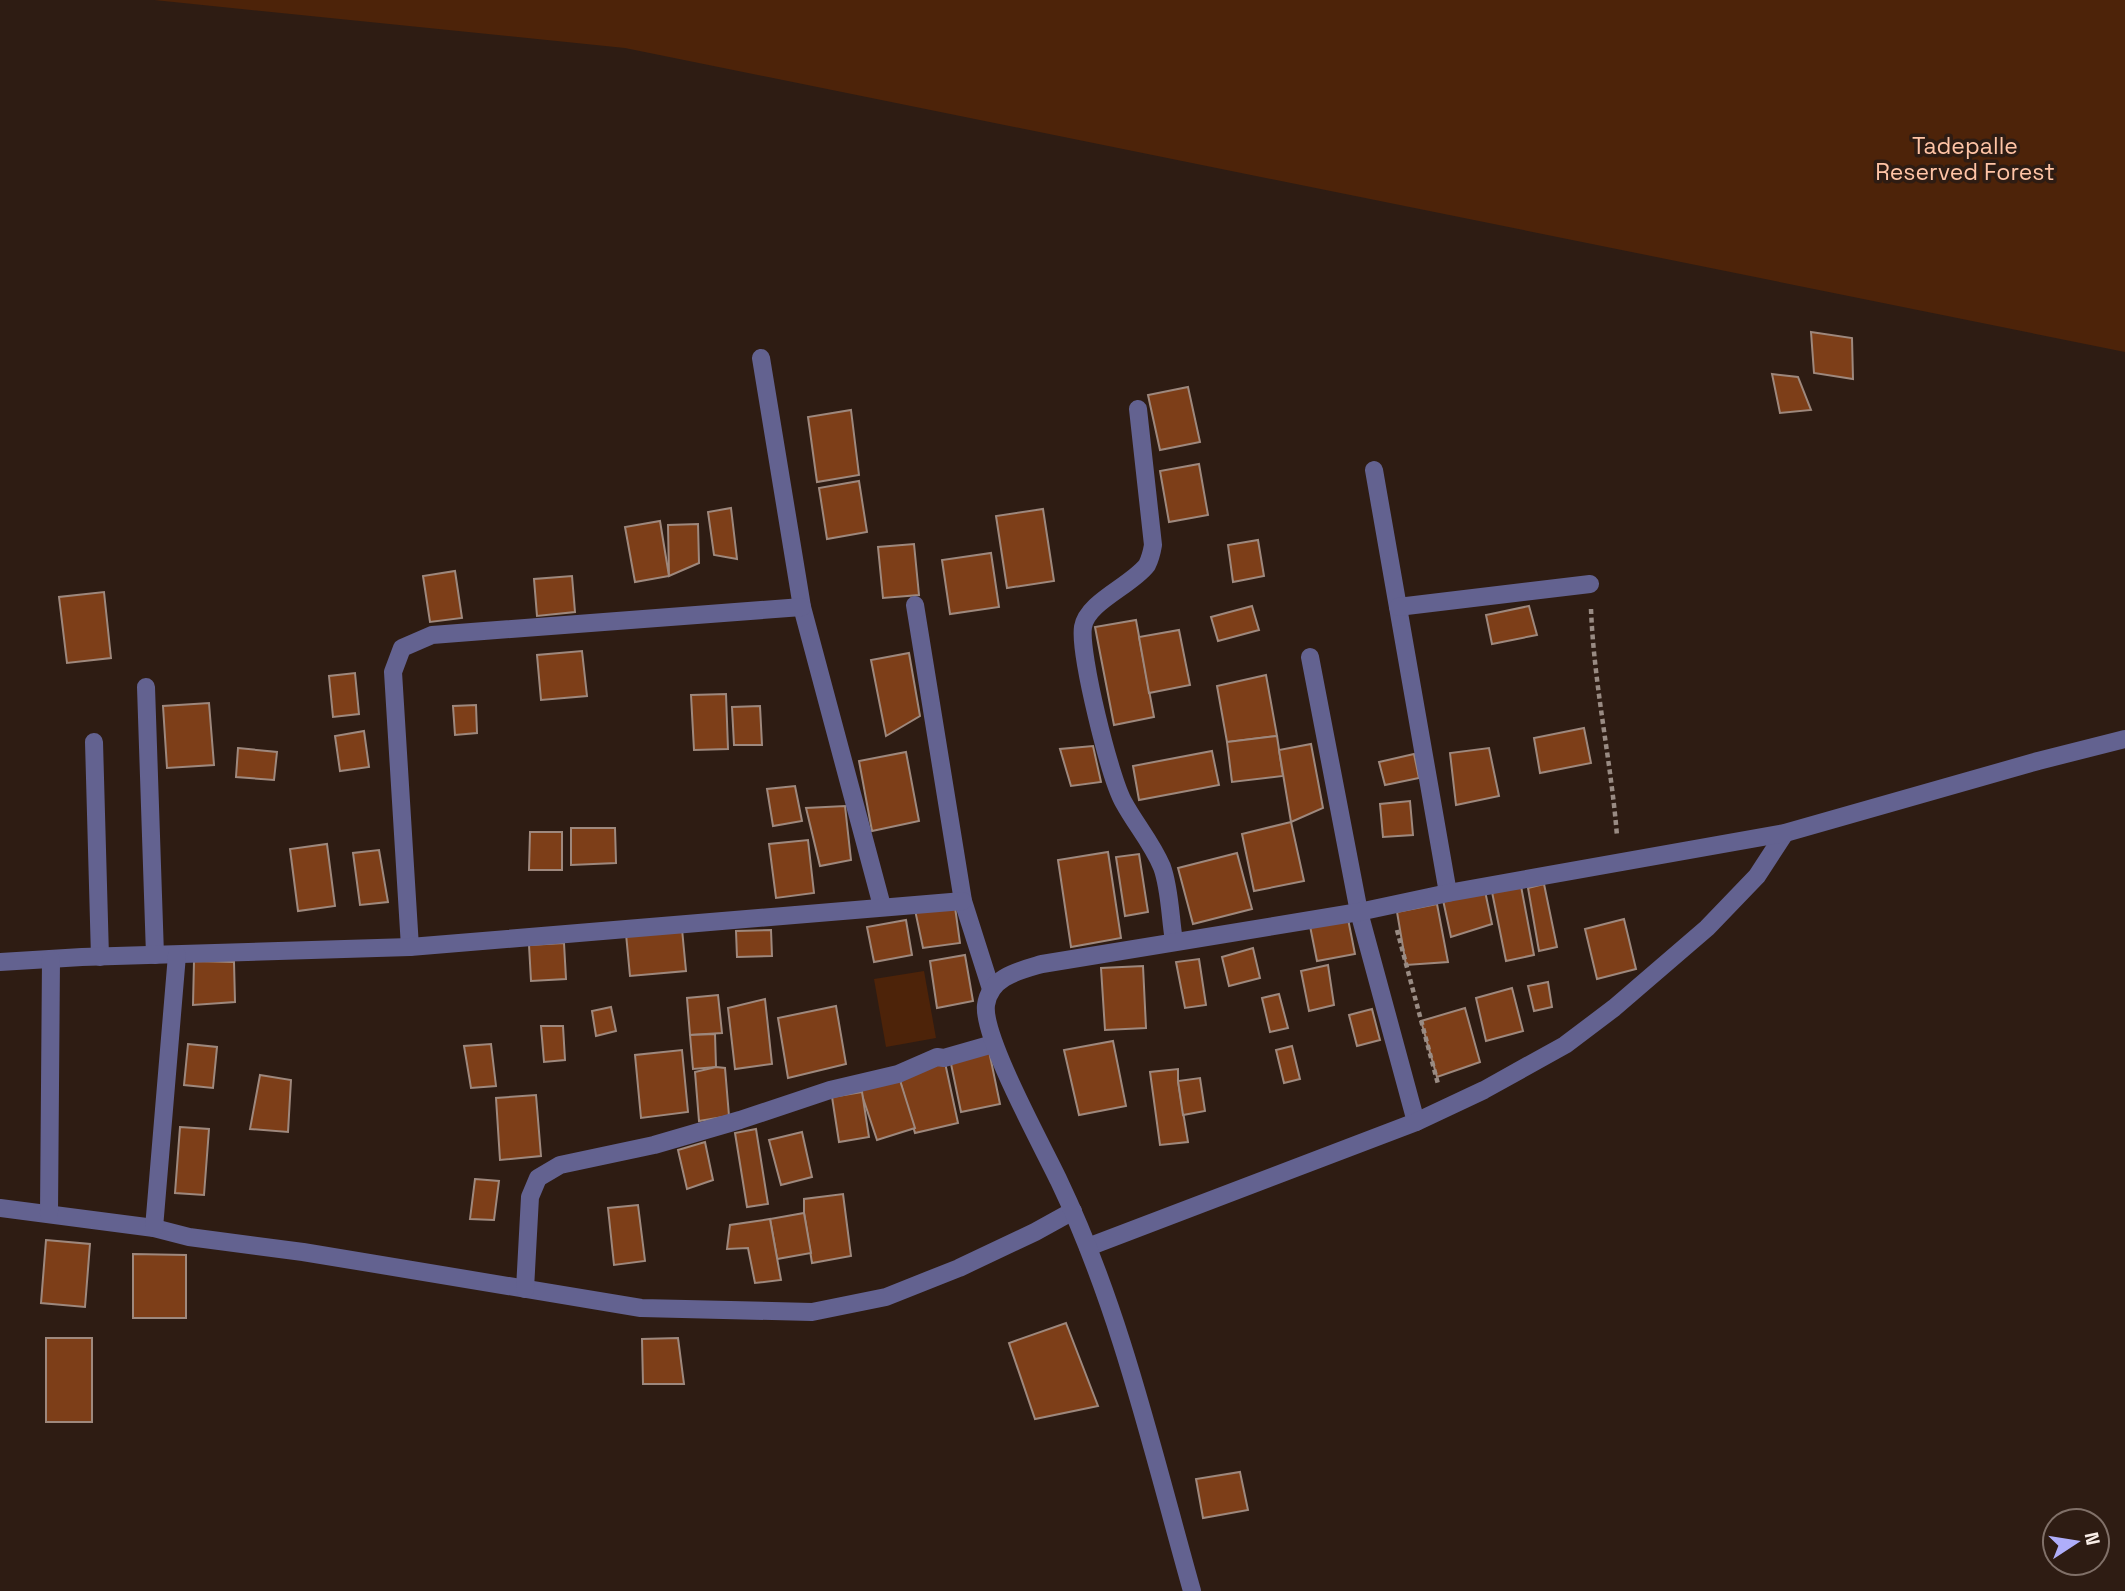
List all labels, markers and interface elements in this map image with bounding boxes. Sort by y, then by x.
park label: Tadepalle Reserved Forest [1875,131,2055,187]
north arrow [2041,1507,2111,1577]
text: N [2079,1530,2106,1547]

